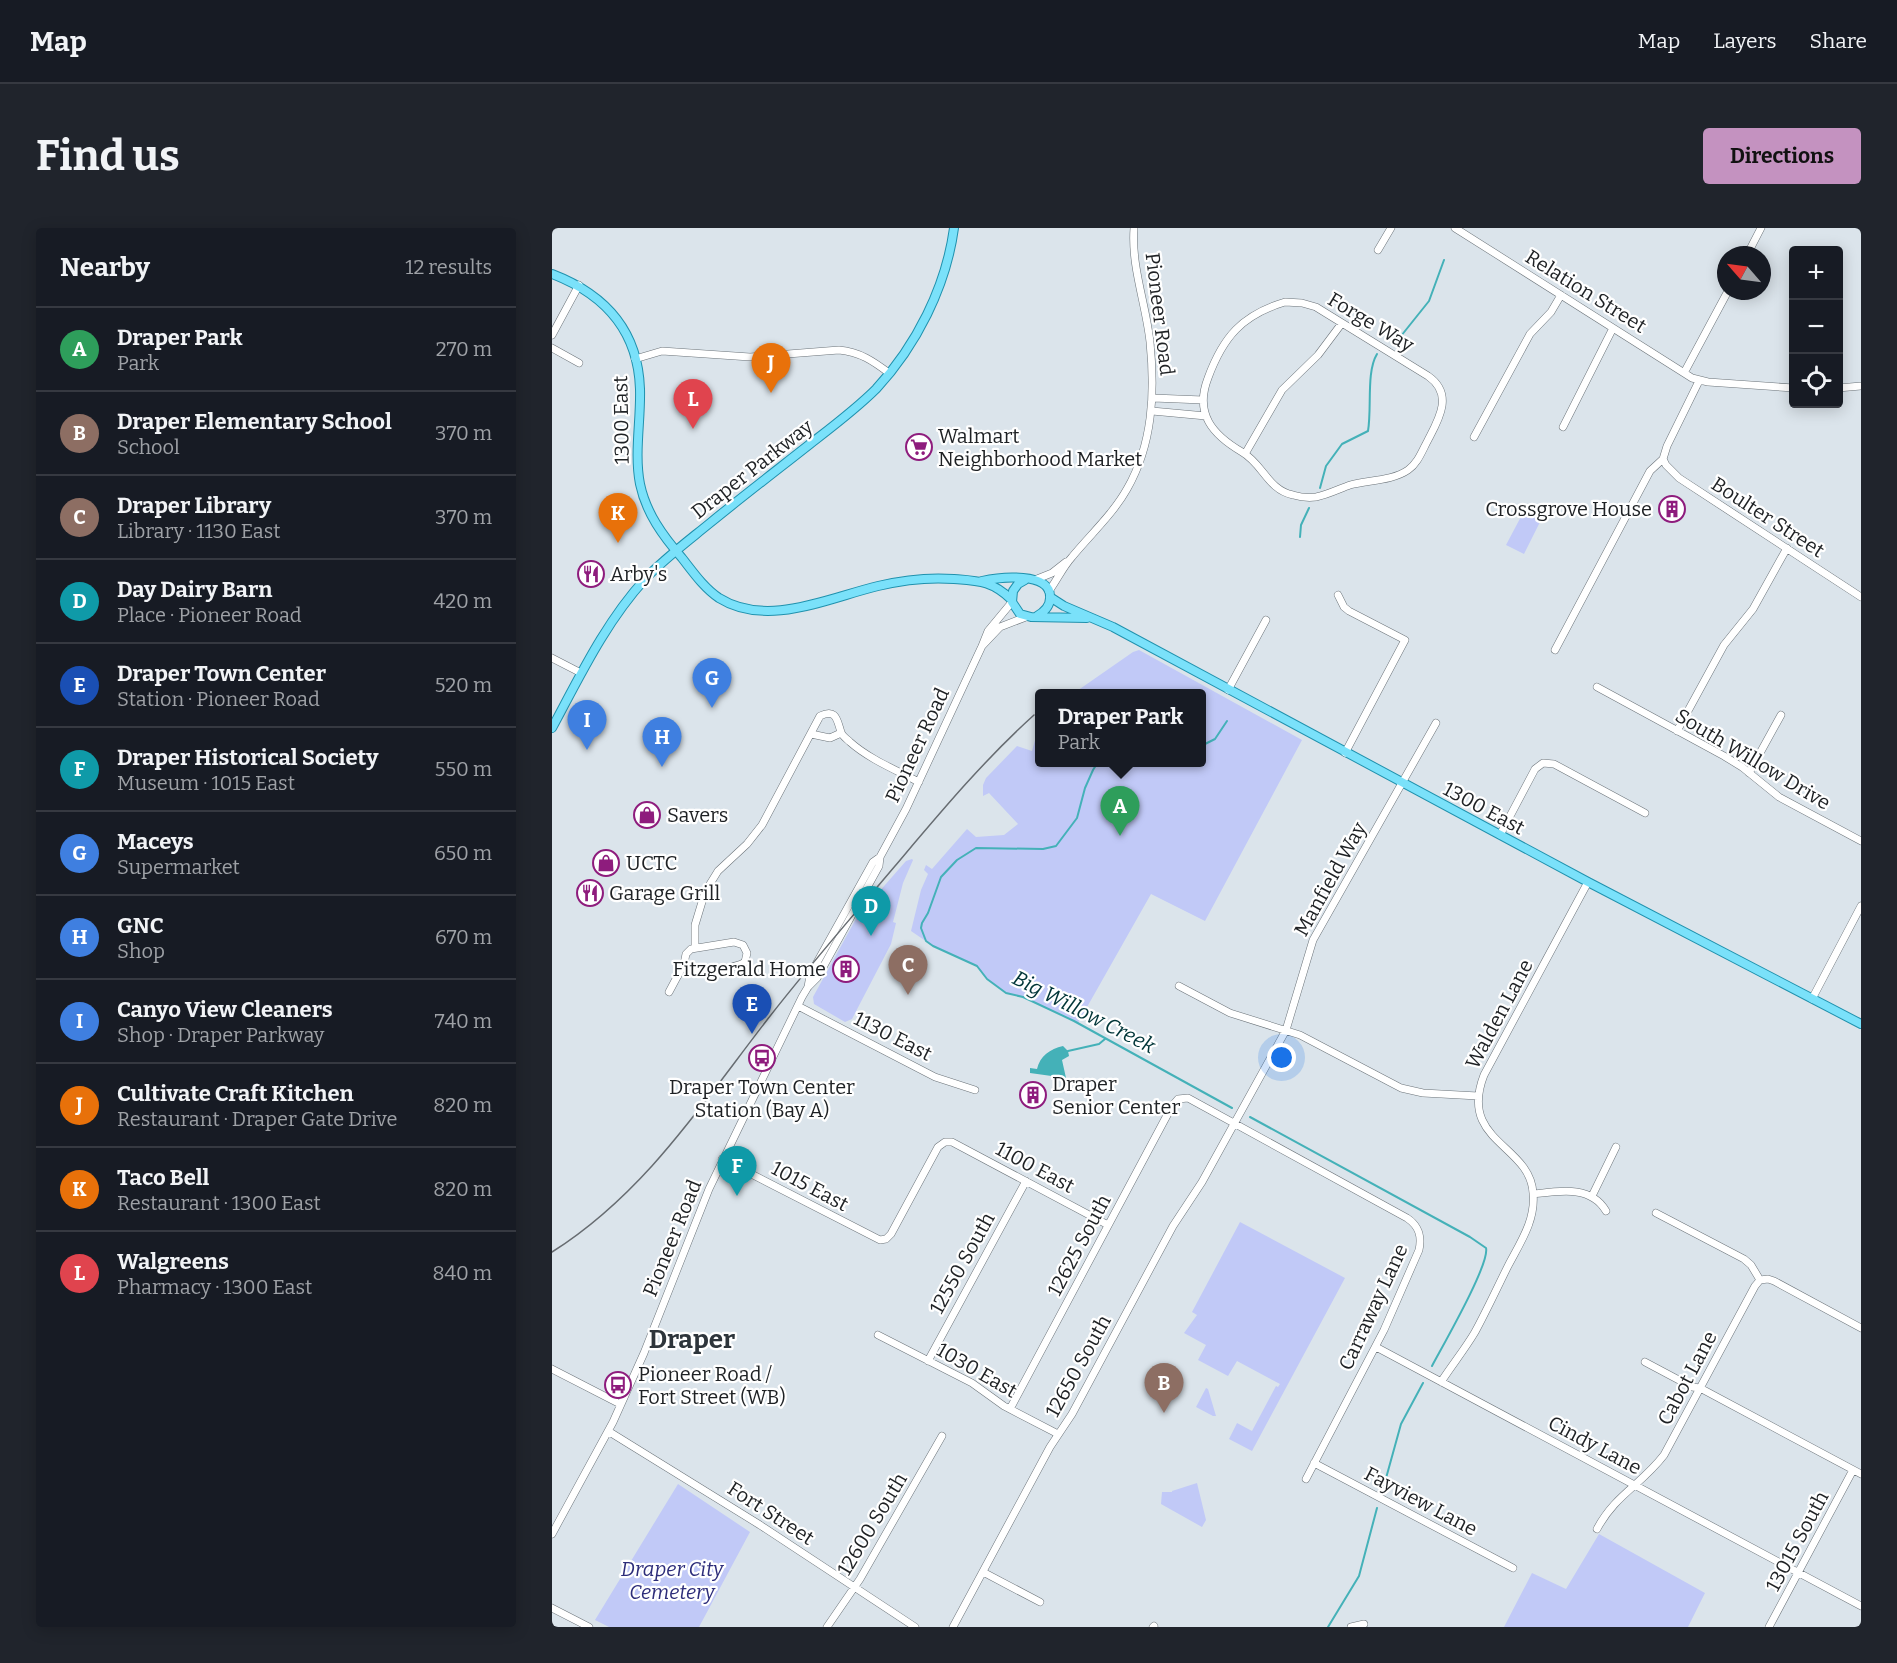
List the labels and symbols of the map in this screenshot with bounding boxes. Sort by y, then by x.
street label: Relation Street [1521,244,1651,338]
north arrow [1717,246,1771,300]
street label: Pioneer Road [1141,251,1179,377]
street label: Forge Way [1324,287,1419,357]
pin: J [752,344,790,393]
street label: 1300 East [608,375,634,465]
pin: L [674,380,712,429]
street label: Draper Parkway [687,414,818,524]
place label: Walmart Neighborhood Market [938,424,1142,471]
supermarket icon: Walmart Neighborhood Market [904,432,934,462]
street label: Boulter Street [1707,472,1829,562]
pin: K [598,494,638,543]
building icon: Crossgrove House [1657,494,1687,524]
place label: Crossgrove House [1485,497,1652,521]
restaurant icon: Arby's [576,559,606,589]
place label: Arby's [610,562,667,586]
pin: G [692,658,732,708]
street label: Pioneer Road [880,684,954,806]
pin: I [567,700,606,750]
street label: South Willow Drive [1671,703,1835,815]
pin: H [642,718,682,767]
street label: 1300 East [1439,777,1529,839]
pin: A [1100,786,1140,836]
shop icon: Savers [632,800,662,830]
place label: Savers [667,803,728,827]
street label: Manfield Way [1289,818,1371,940]
shop icon: UCTC [591,848,621,878]
place label: UCTC [626,851,677,875]
restaurant icon: Garage Grill [575,878,605,908]
place label: Garage Grill [609,881,720,905]
pin: D [852,886,890,936]
pin: C [888,946,928,995]
building icon: Fitzgerald Home [831,954,861,984]
street label: Walden Lane [1460,955,1538,1073]
place label: Fitzgerald Home [673,957,826,981]
water label: Big Willow Creek [1008,965,1160,1059]
pin: E [732,984,772,1034]
street label: 1130 East [850,1006,936,1066]
bus stop icon: Draper Town Center Station (Bay A) [747,1043,777,1073]
your location [1267,1043,1296,1072]
place label: Draper Senior Center [1052,1072,1180,1119]
place label: Draper Town Center Station (Bay A) [669,1075,855,1122]
building icon: Draper Senior Center [1018,1080,1048,1110]
street label: 1100 East [992,1136,1078,1198]
pin: F [718,1146,756,1196]
street label: 1015 East [768,1156,852,1216]
street label: Pioneer Road [638,1176,706,1300]
street label: 12625 South [1042,1190,1116,1300]
street label: 12550 South [924,1208,1000,1318]
street label: Carraway Lane [1333,1240,1413,1374]
street label: 12650 South [1040,1310,1116,1421]
district label: Draper [649,1324,735,1355]
street label: Cabot Lane [1652,1327,1722,1429]
street label: 1030 East [932,1337,1022,1403]
place label: Pioneer Road / Fort Street (WB) [638,1362,786,1409]
pin: B [1144,1364,1184,1413]
bus stop icon: Pioneer Road / Fort Street (WB) [603,1370,633,1400]
street label: Cindy Lane [1544,1410,1646,1480]
street label: Fayview Lane [1361,1461,1481,1541]
street label: 12600 South [832,1468,912,1580]
street label: Fort Street [723,1476,819,1550]
street label: 13015 South [1761,1486,1834,1595]
park label: Draper City Cemetery [621,1557,725,1604]

